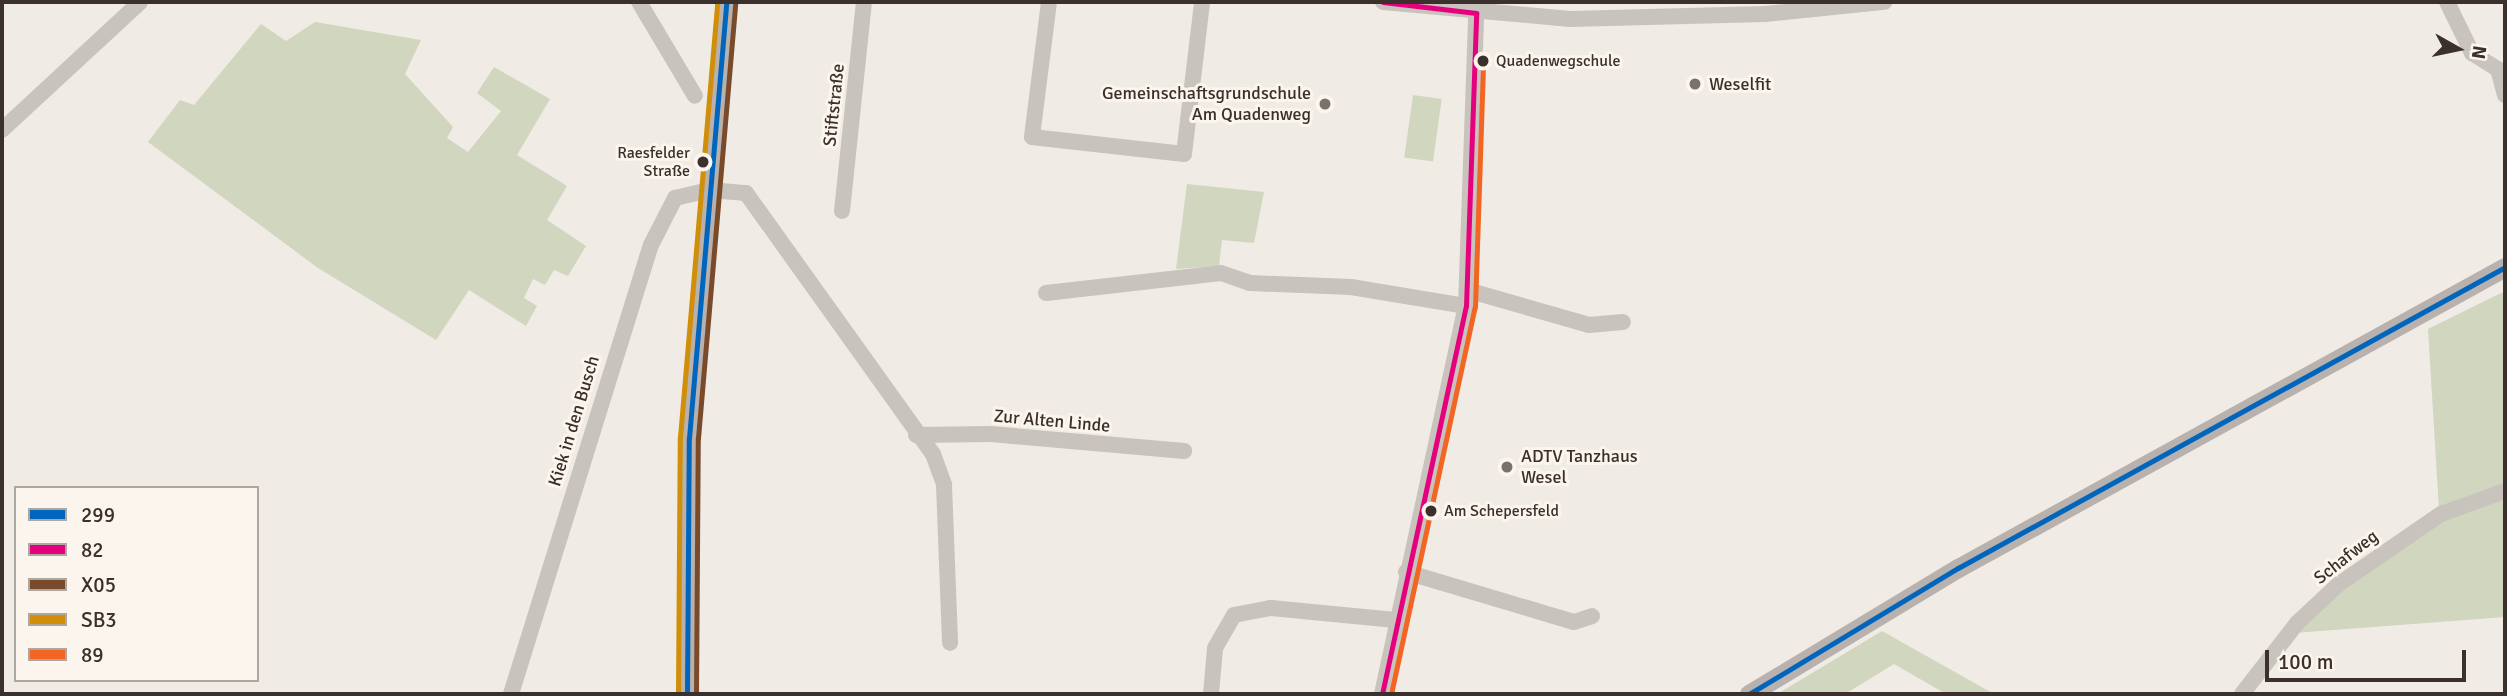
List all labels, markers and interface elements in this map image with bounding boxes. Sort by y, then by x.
north arrow [2423,14,2493,84]
text: N [2466,44,2492,61]
place label: Quadenwegschule [1496,51,1621,71]
marker: Quadenwegschule [1476,54,1490,68]
street label: Stiftstraße [819,63,849,147]
place label: Weselfit [1709,73,1771,95]
marker: Weselfit [1687,76,1703,92]
place label: Gemeinschaftsgrundschule Am Quadenweg [1102,83,1311,126]
marker: Gemeinschaftsgrundschule Am Quadenweg [1317,96,1333,112]
place label: Raesfelder Straße [617,143,690,181]
marker: Raesfelder Straße [696,155,710,169]
street label: Kiek in den Busch [544,353,604,489]
street label: Zur Alten Linde [993,405,1111,437]
place label: ADTV Tanzhaus Wesel [1521,446,1638,489]
marker: ADTV Tanzhaus Wesel [1499,459,1515,475]
legend [14,486,259,682]
place label: Am Schepersfeld [1444,501,1559,521]
text: 299 [81,502,115,528]
marker: Am Schepersfeld [1424,504,1438,518]
street label: Schafweg [2310,525,2382,589]
text: 82 [81,537,104,563]
text: X05 [81,572,116,598]
text: SB3 [81,607,117,633]
scale bar [2269,636,2470,680]
text: 89 [81,642,104,668]
text: 100 m [2278,649,2333,675]

